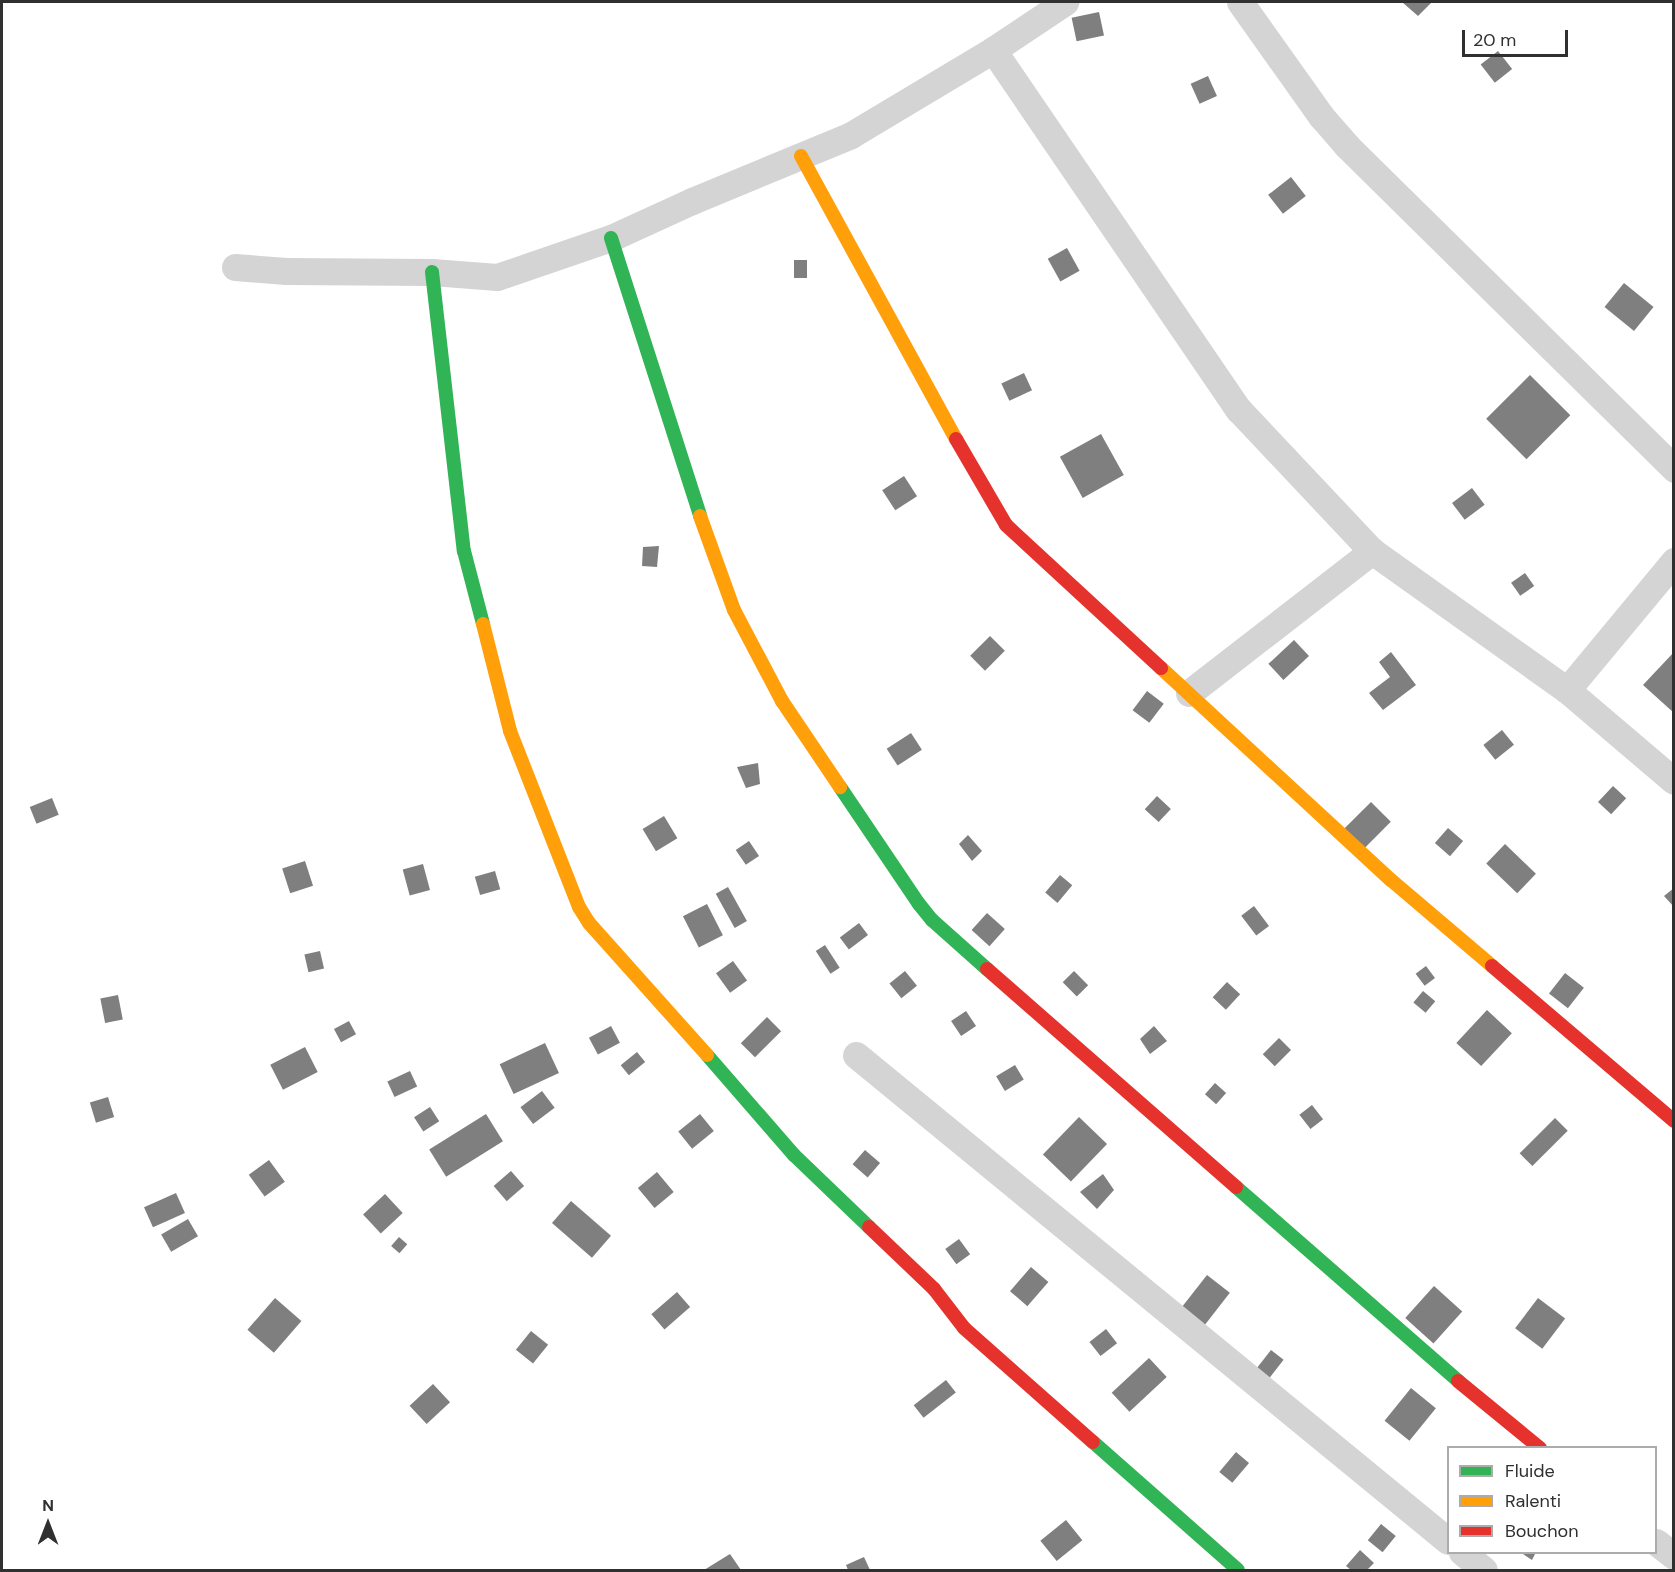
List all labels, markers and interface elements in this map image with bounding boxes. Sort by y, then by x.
scale bar [1465,18,1572,56]
text: 20 m [1473,28,1516,52]
legend [1447,1446,1657,1554]
text: Fluide [1505,1459,1555,1483]
text: Ralenti [1505,1489,1561,1513]
north arrow [18,1494,78,1554]
text: N [42,1495,54,1516]
text: Bouchon [1505,1519,1579,1543]

